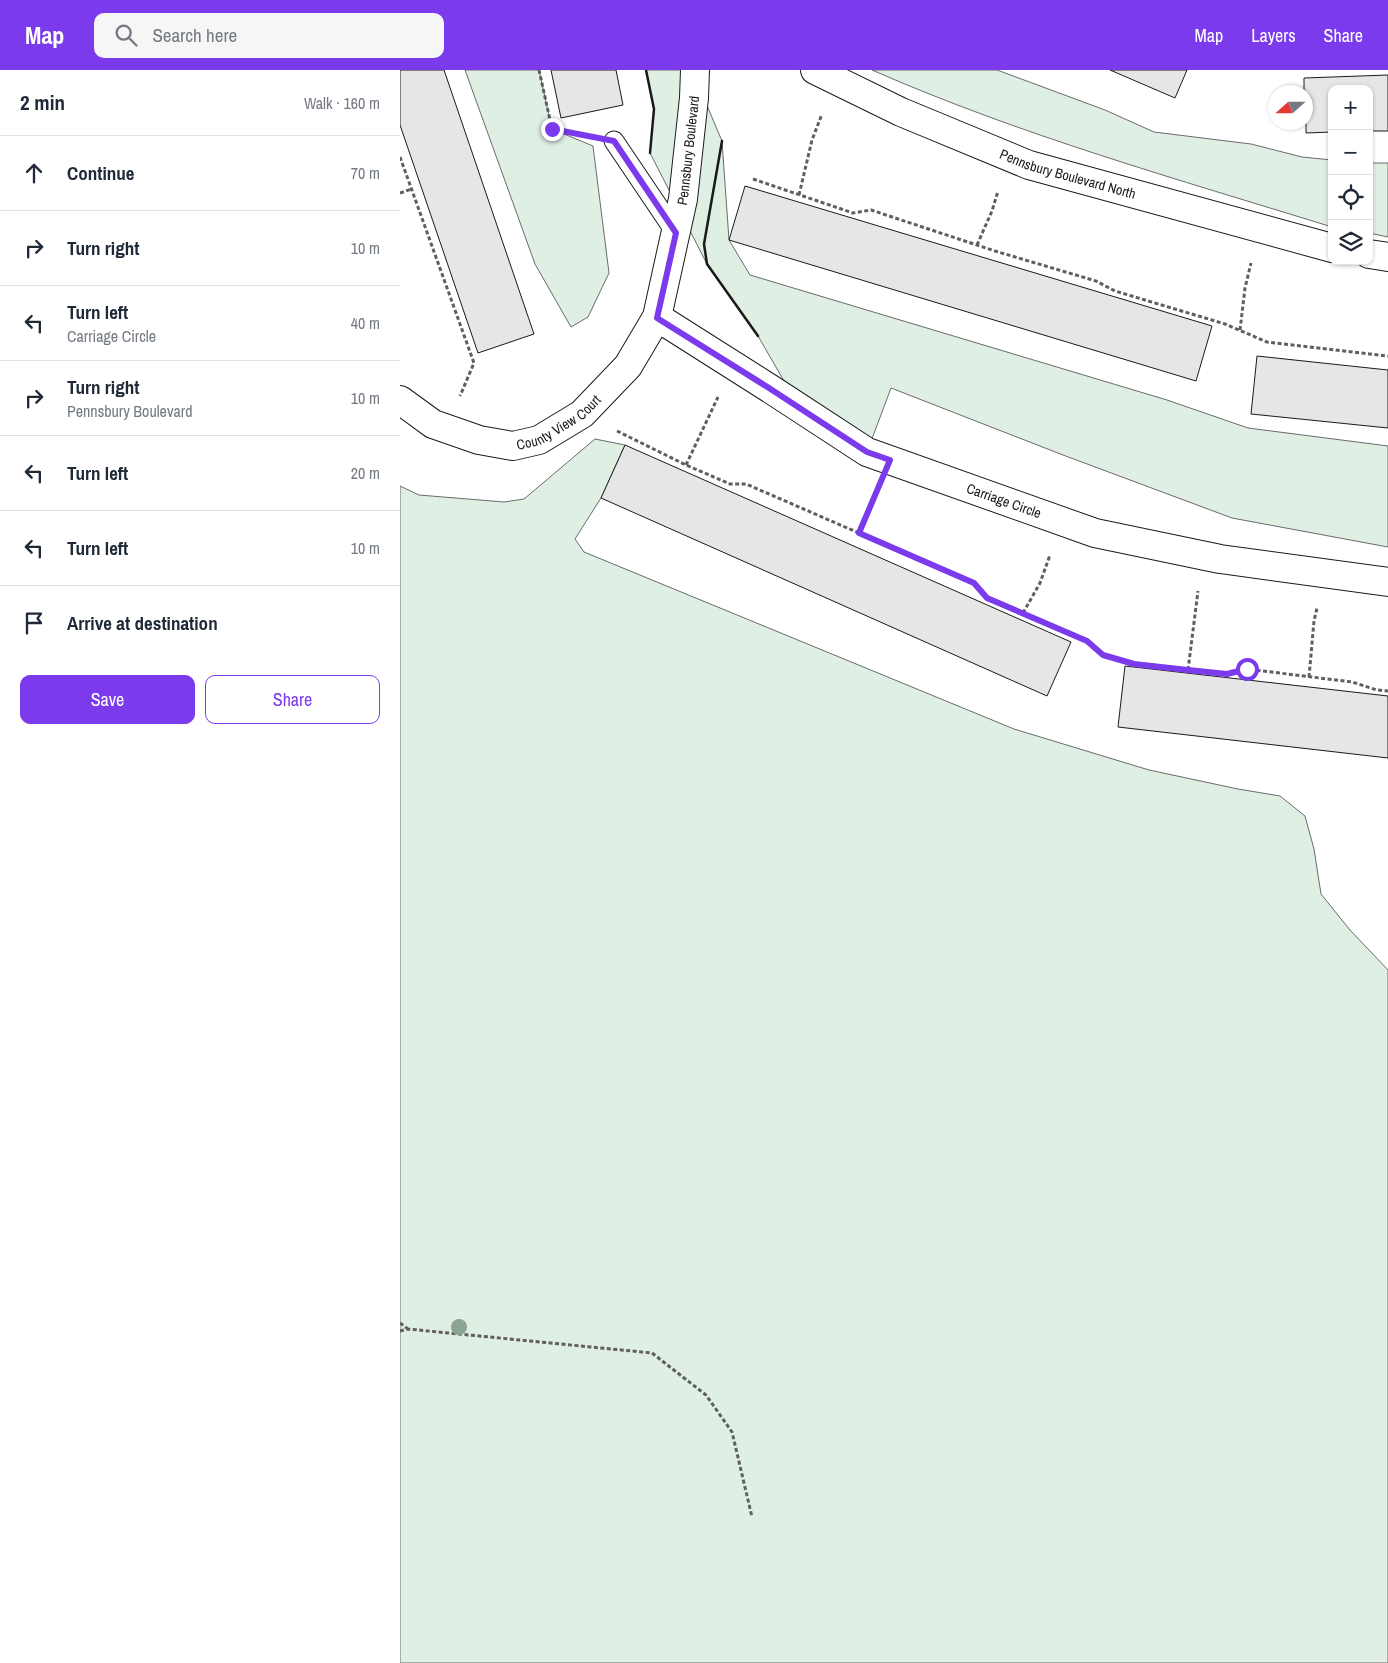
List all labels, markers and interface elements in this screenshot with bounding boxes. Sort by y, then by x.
search box [94,13,444,58]
text: Map [25,19,64,51]
icon: search [112,21,140,49]
text: Search here [152,22,237,48]
text: Map [1195,23,1223,48]
text: Layers [1251,23,1296,48]
text: Share [1324,23,1363,48]
north arrow [1268,85,1313,130]
map controls [1328,85,1373,265]
button: + [1328,85,1373,130]
text: 2 min [20,88,65,117]
text: Walk · 160 m [304,92,380,114]
street label: Pennsbury Boulevard [673,95,703,207]
route end [541,118,564,141]
button: − [1328,130,1373,175]
street label: Pennsbury Boulevard North [997,145,1138,203]
icon: ahead [20,159,48,187]
text: Continue [67,160,135,186]
text: 70 m [351,162,380,184]
button: locate [1328,175,1373,220]
button: layers [1328,220,1373,265]
icon: right [20,234,48,262]
text: Turn right [67,235,139,261]
text: 10 m [351,237,380,259]
text: Turn left [67,299,128,325]
icon: left [20,309,48,337]
text: 40 m [351,312,380,334]
text: Carriage Circle [67,325,156,347]
text: Turn right [67,374,139,400]
icon: right [20,384,48,412]
text: 10 m [351,387,380,409]
street label: County View Court [515,391,605,454]
text: Pennsbury Boulevard [67,400,192,422]
icon: left [20,459,48,487]
text: Turn left [67,460,128,486]
text: 20 m [351,462,380,484]
street label: Carriage Circle [964,479,1044,522]
icon: left [20,534,48,562]
text: Turn left [67,535,128,561]
text: 10 m [351,537,380,559]
icon: arrive [20,609,48,637]
text: Arrive at destination [67,610,218,636]
route start [1236,658,1259,681]
button: Save [20,675,195,724]
button: Share [205,675,380,724]

